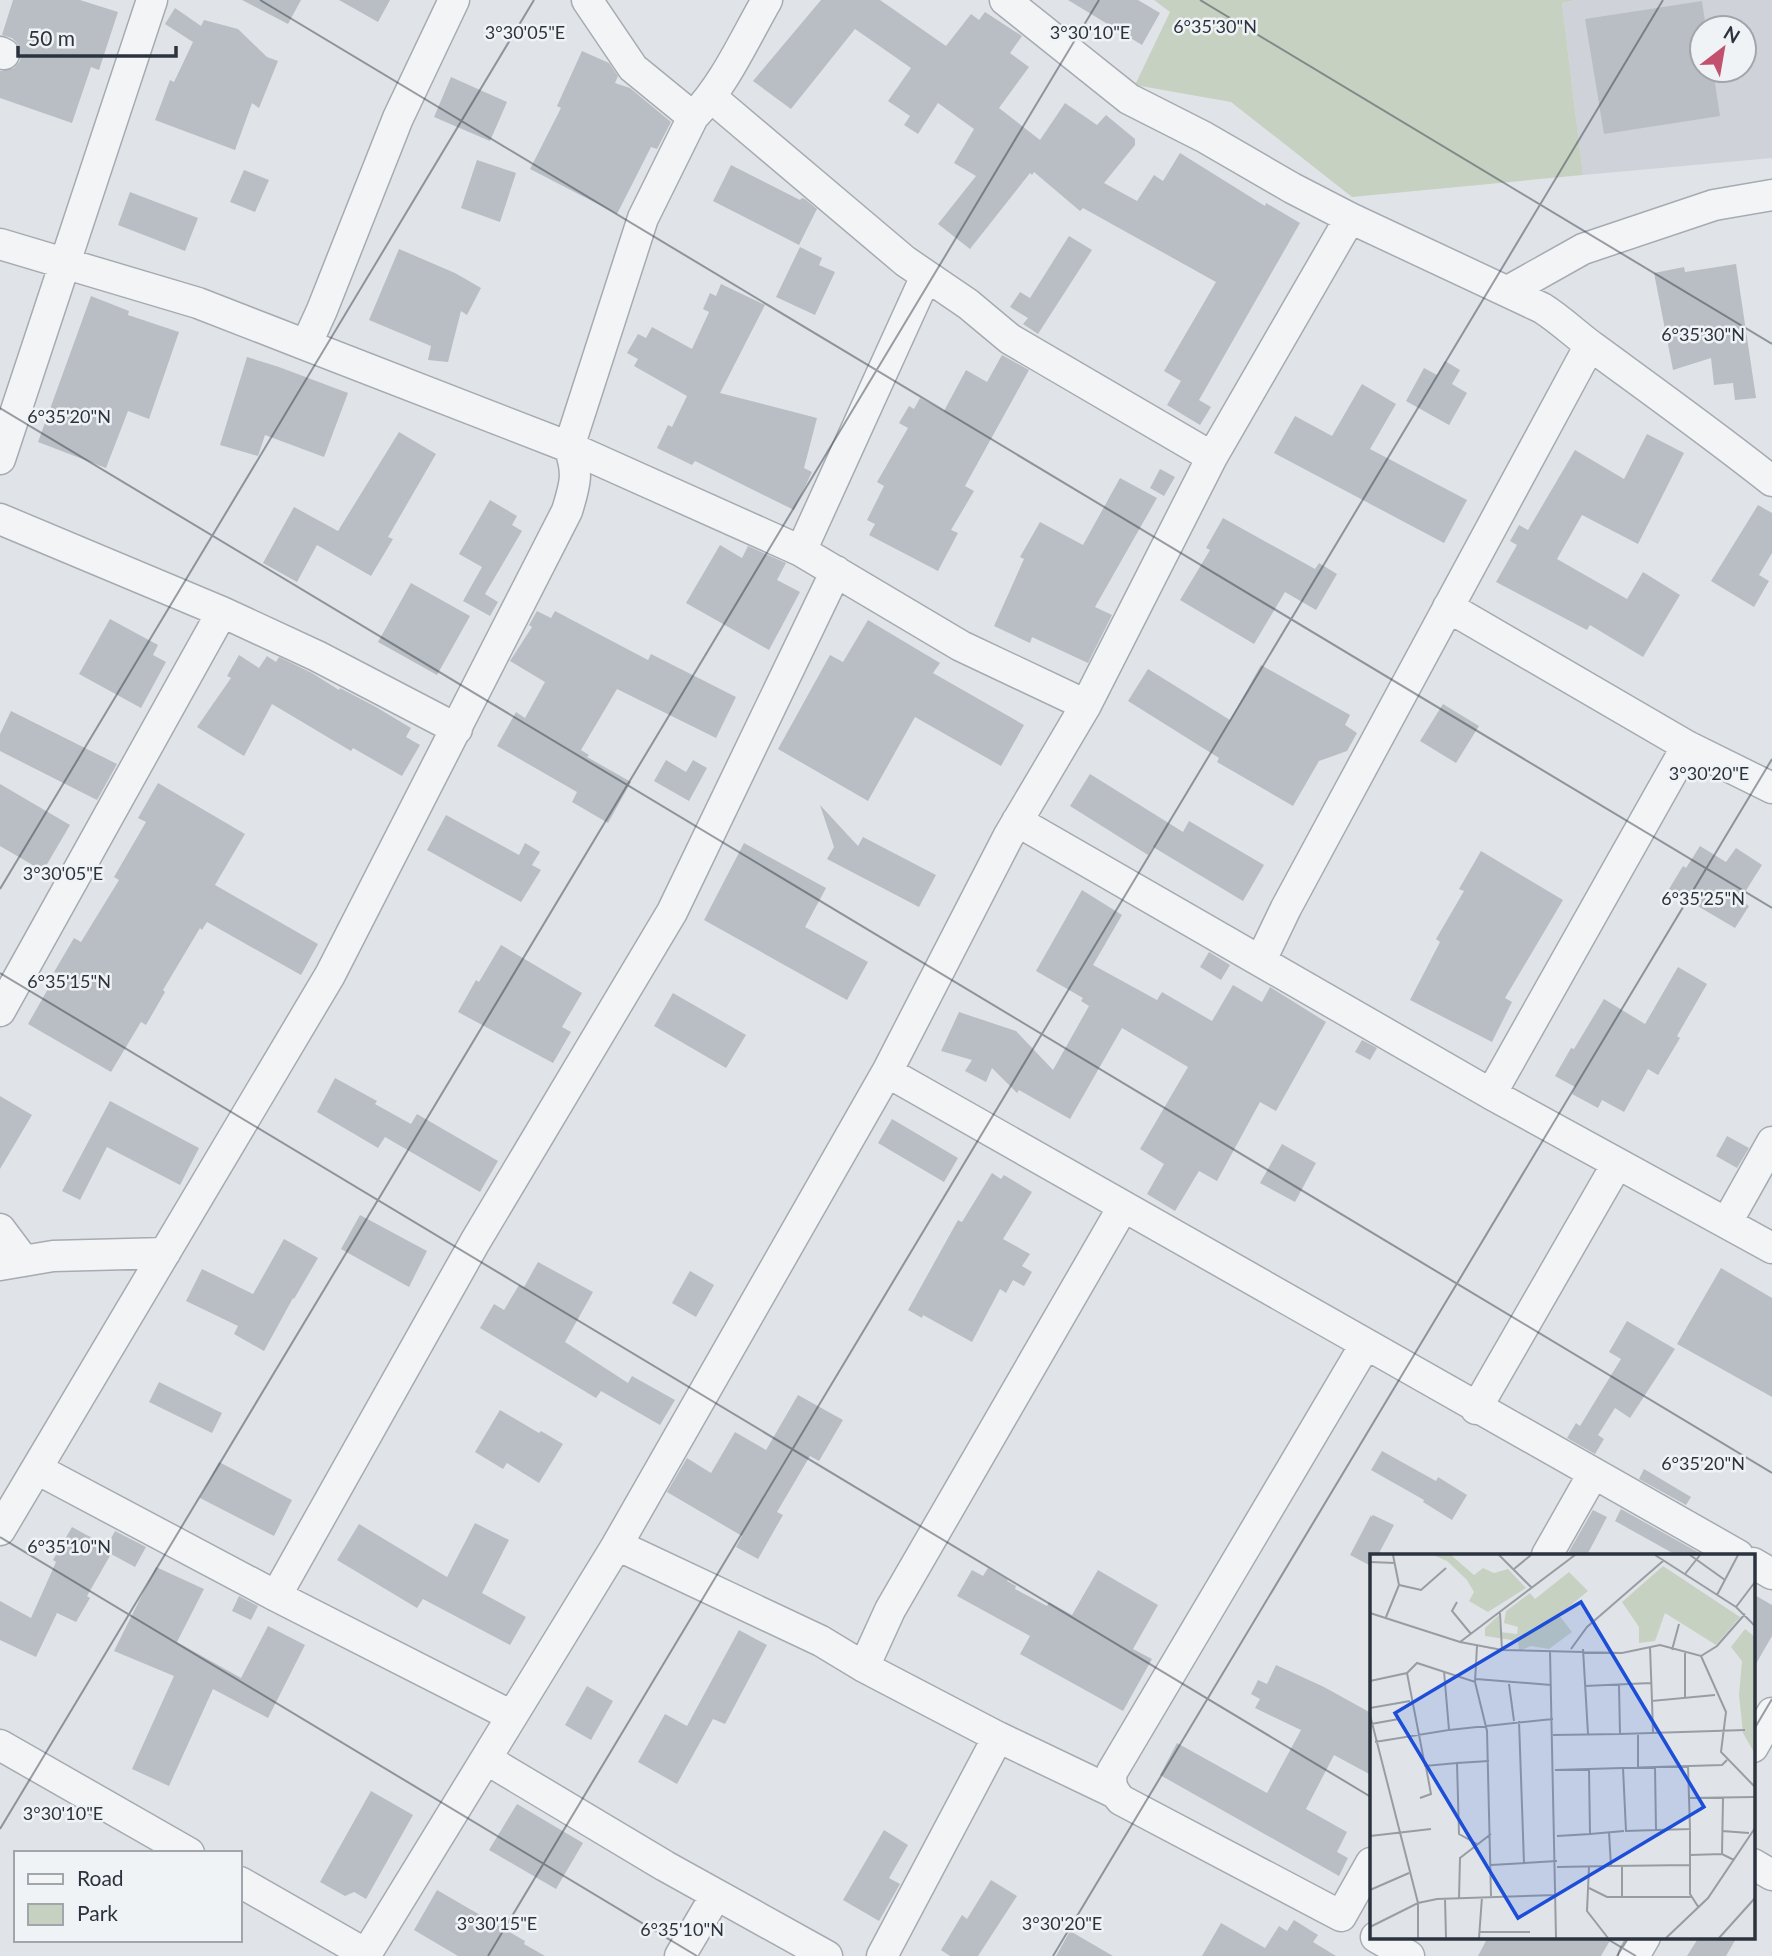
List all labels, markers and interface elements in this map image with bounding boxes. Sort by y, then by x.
scale bar [18,14,175,58]
north arrow [1688,14,1758,84]
text: 6°35'30"N [1173,15,1257,37]
text: N [1720,20,1744,48]
text: 3°30'05"E [485,21,565,43]
text: 3°30'10"E [1050,21,1130,43]
text: 50 m [28,25,75,50]
text: 6°35'30"N [1661,323,1745,345]
text: 6°35'20"N [27,405,111,427]
text: 3°30'20"E [1669,762,1749,784]
text: 3°30'05"E [23,862,103,884]
text: 6°35'25"N [1661,887,1745,909]
text: 6°35'15"N [27,970,111,992]
text: 6°35'20"N [1661,1452,1745,1474]
text: 6°35'10"N [27,1535,111,1557]
inset map [1370,1554,1754,1938]
text: 3°30'10"E [23,1802,103,1824]
legend [14,1851,242,1942]
text: Road [77,1865,124,1890]
text: Park [77,1900,118,1925]
text: 3°30'15"E [457,1912,537,1934]
text: 3°30'20"E [1022,1912,1102,1934]
text: 6°35'10"N [640,1918,724,1940]

